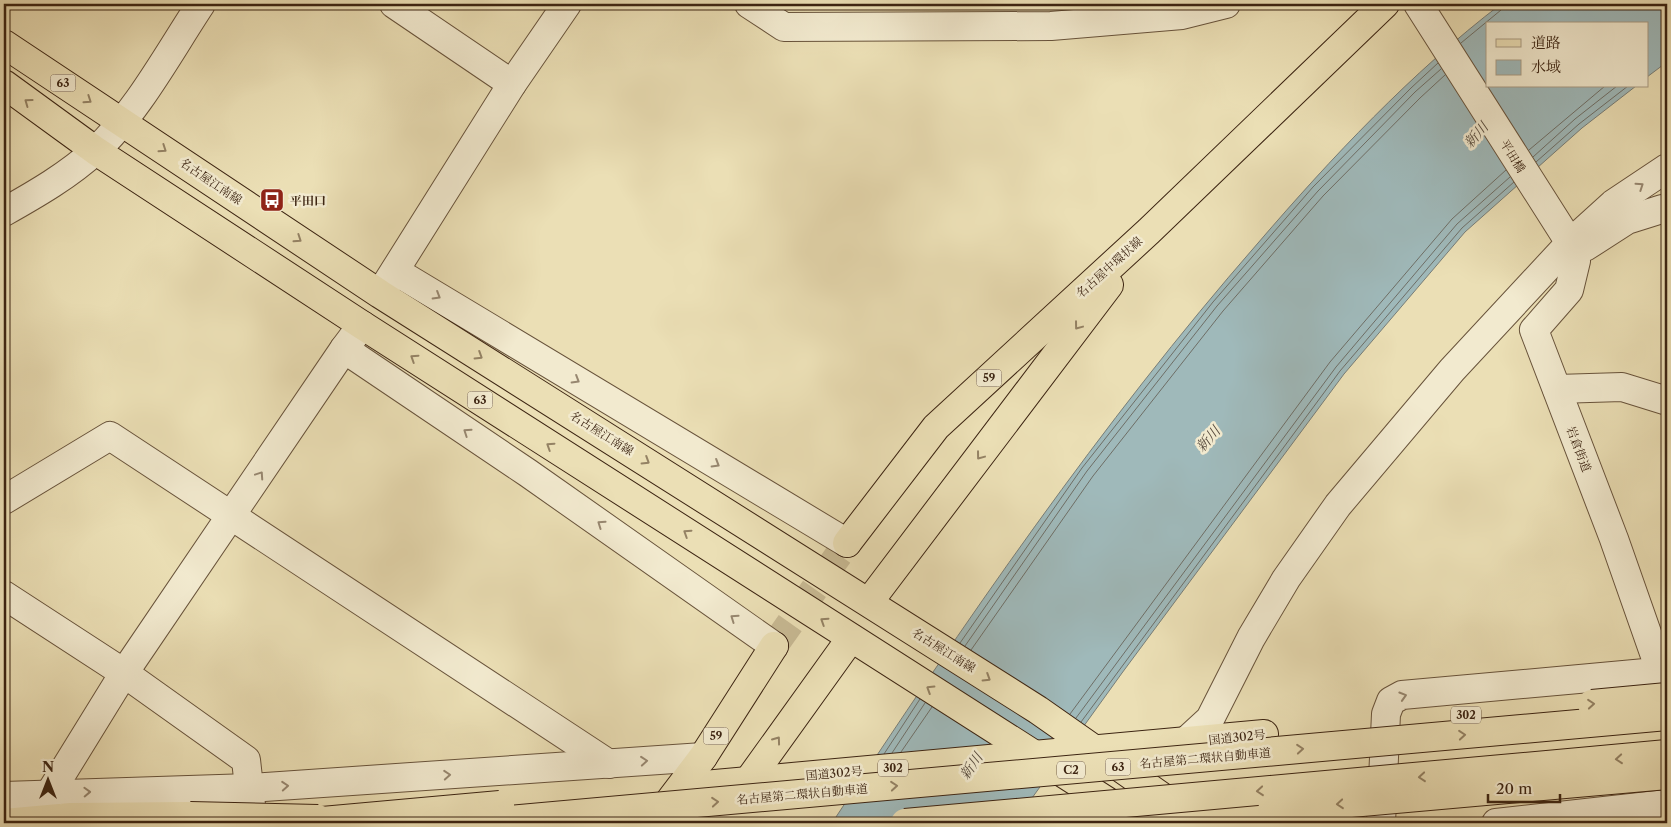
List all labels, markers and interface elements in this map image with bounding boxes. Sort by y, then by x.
legend [1486,22,1648,88]
text: 道路 [1531,33,1561,52]
text: 水域 [1531,57,1561,76]
road number: 63 [50,75,76,92]
one-way arrow [83,93,92,103]
one-way arrow [24,99,34,108]
water label: 新川 [1460,117,1493,151]
street label: 平田橋 [1497,137,1529,175]
one-way arrow [158,143,167,153]
street label: 名古屋江南線 [177,155,245,207]
one-way arrow [1634,183,1644,192]
bus stop icon: 平田口 [259,187,285,213]
place label: 平田口 [290,193,326,208]
one-way arrow [293,233,302,242]
street label: 名古屋中環状線 [1073,233,1145,301]
one-way arrow [432,290,441,300]
one-way arrow [1075,320,1083,329]
one-way arrow [473,350,483,359]
one-way arrow [410,355,419,364]
road number: 59 [976,369,1002,386]
one-way arrow [571,373,580,383]
road number: 63 [468,392,492,408]
street label: 名古屋江南線 [567,408,637,458]
water label: 新川 [1192,421,1225,455]
street label: 岩倉街道 [1563,424,1595,474]
one-way arrow [464,429,473,438]
one-way arrow [547,442,556,452]
one-way arrow [977,450,985,459]
one-way arrow [641,455,650,465]
one-way arrow [710,457,719,467]
one-way arrow [253,471,263,480]
one-way arrow [597,521,607,530]
one-way arrow [684,530,693,540]
one-way arrow [730,615,740,624]
one-way arrow [820,618,830,627]
street label: 名古屋江南線 [909,625,979,675]
one-way arrow [981,671,990,681]
one-way arrow [926,686,935,696]
one-way arrow [1398,692,1407,702]
one-way arrow [1588,699,1596,710]
road number: 302 [1451,706,1481,724]
street label: 国道302号 [1208,727,1266,747]
road number: 59 [704,728,728,744]
one-way arrow [1458,729,1466,740]
one-way arrow [771,737,781,746]
one-way arrow [1296,744,1304,755]
street label: 名古屋第二環状自動車道 [1139,745,1271,771]
water label: 新川 [956,748,987,783]
one-way arrow [1614,753,1622,764]
north arrow [22,754,72,804]
one-way arrow [640,756,648,767]
text: N [42,758,54,776]
road number: 63 [1106,759,1130,776]
road number: 302 [878,760,908,776]
road number: C2 [1057,762,1085,778]
street label: 国道302号 [805,763,863,783]
one-way arrow [443,769,451,780]
one-way arrow [1418,771,1426,782]
scale bar [1488,772,1561,804]
text: 20 m [1496,779,1532,798]
one-way arrow [281,780,289,791]
one-way arrow [890,780,898,791]
street label: 名古屋第二環状自動車道 [736,781,868,807]
one-way arrow [1256,785,1264,796]
one-way arrow [84,787,92,798]
one-way arrow [711,796,719,807]
one-way arrow [1336,799,1344,810]

